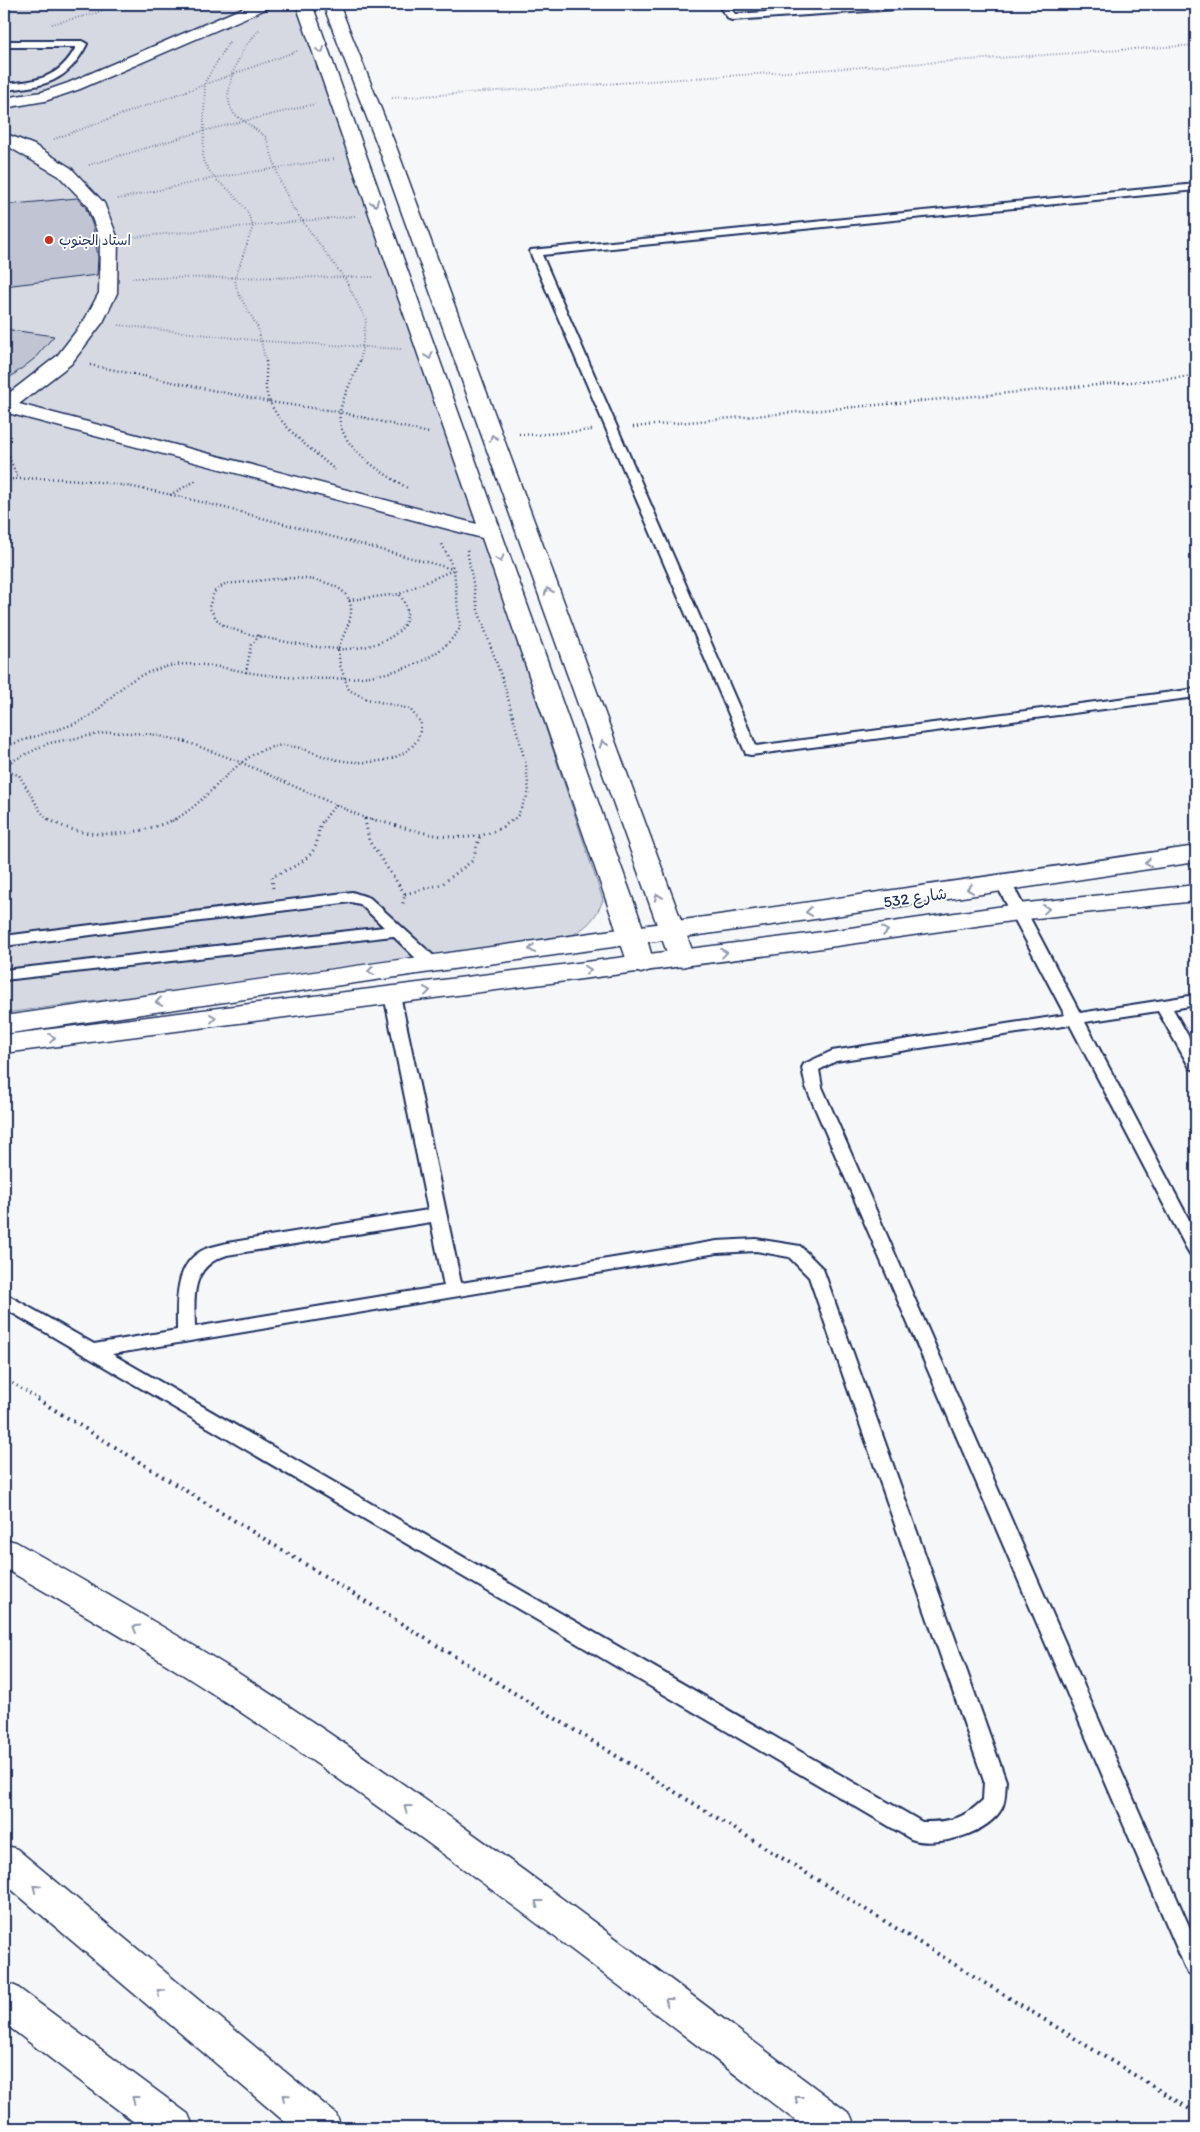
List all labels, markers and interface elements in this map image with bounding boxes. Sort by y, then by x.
one-way arrow [315,45,325,54]
one-way arrow [369,198,379,207]
place label: استاد الجنوب [59,232,131,249]
marker: استاد الجنوب [43,234,55,246]
one-way arrow [423,352,433,360]
one-way arrow [488,434,498,443]
one-way arrow [494,554,504,563]
one-way arrow [544,587,554,596]
one-way arrow [599,740,609,749]
one-way arrow [1144,857,1152,868]
one-way arrow [966,883,974,893]
street label: شارع 532 [882,884,948,913]
one-way arrow [654,893,664,901]
one-way arrow [1042,904,1050,915]
one-way arrow [805,906,813,917]
one-way arrow [880,927,889,937]
one-way arrow [528,943,536,954]
one-way arrow [720,948,728,959]
one-way arrow [584,965,592,976]
one-way arrow [367,966,376,976]
one-way arrow [423,986,431,997]
one-way arrow [154,997,163,1007]
one-way arrow [210,1013,218,1024]
one-way arrow [48,1033,56,1044]
one-way arrow [133,1624,142,1634]
one-way arrow [404,1805,413,1813]
one-way arrow [33,1885,42,1894]
one-way arrow [534,1900,544,1909]
one-way arrow [157,1989,166,1998]
one-way arrow [664,1998,674,2007]
one-way arrow [281,2094,290,2103]
one-way arrow [131,2096,141,2105]
one-way arrow [794,2096,803,2105]

